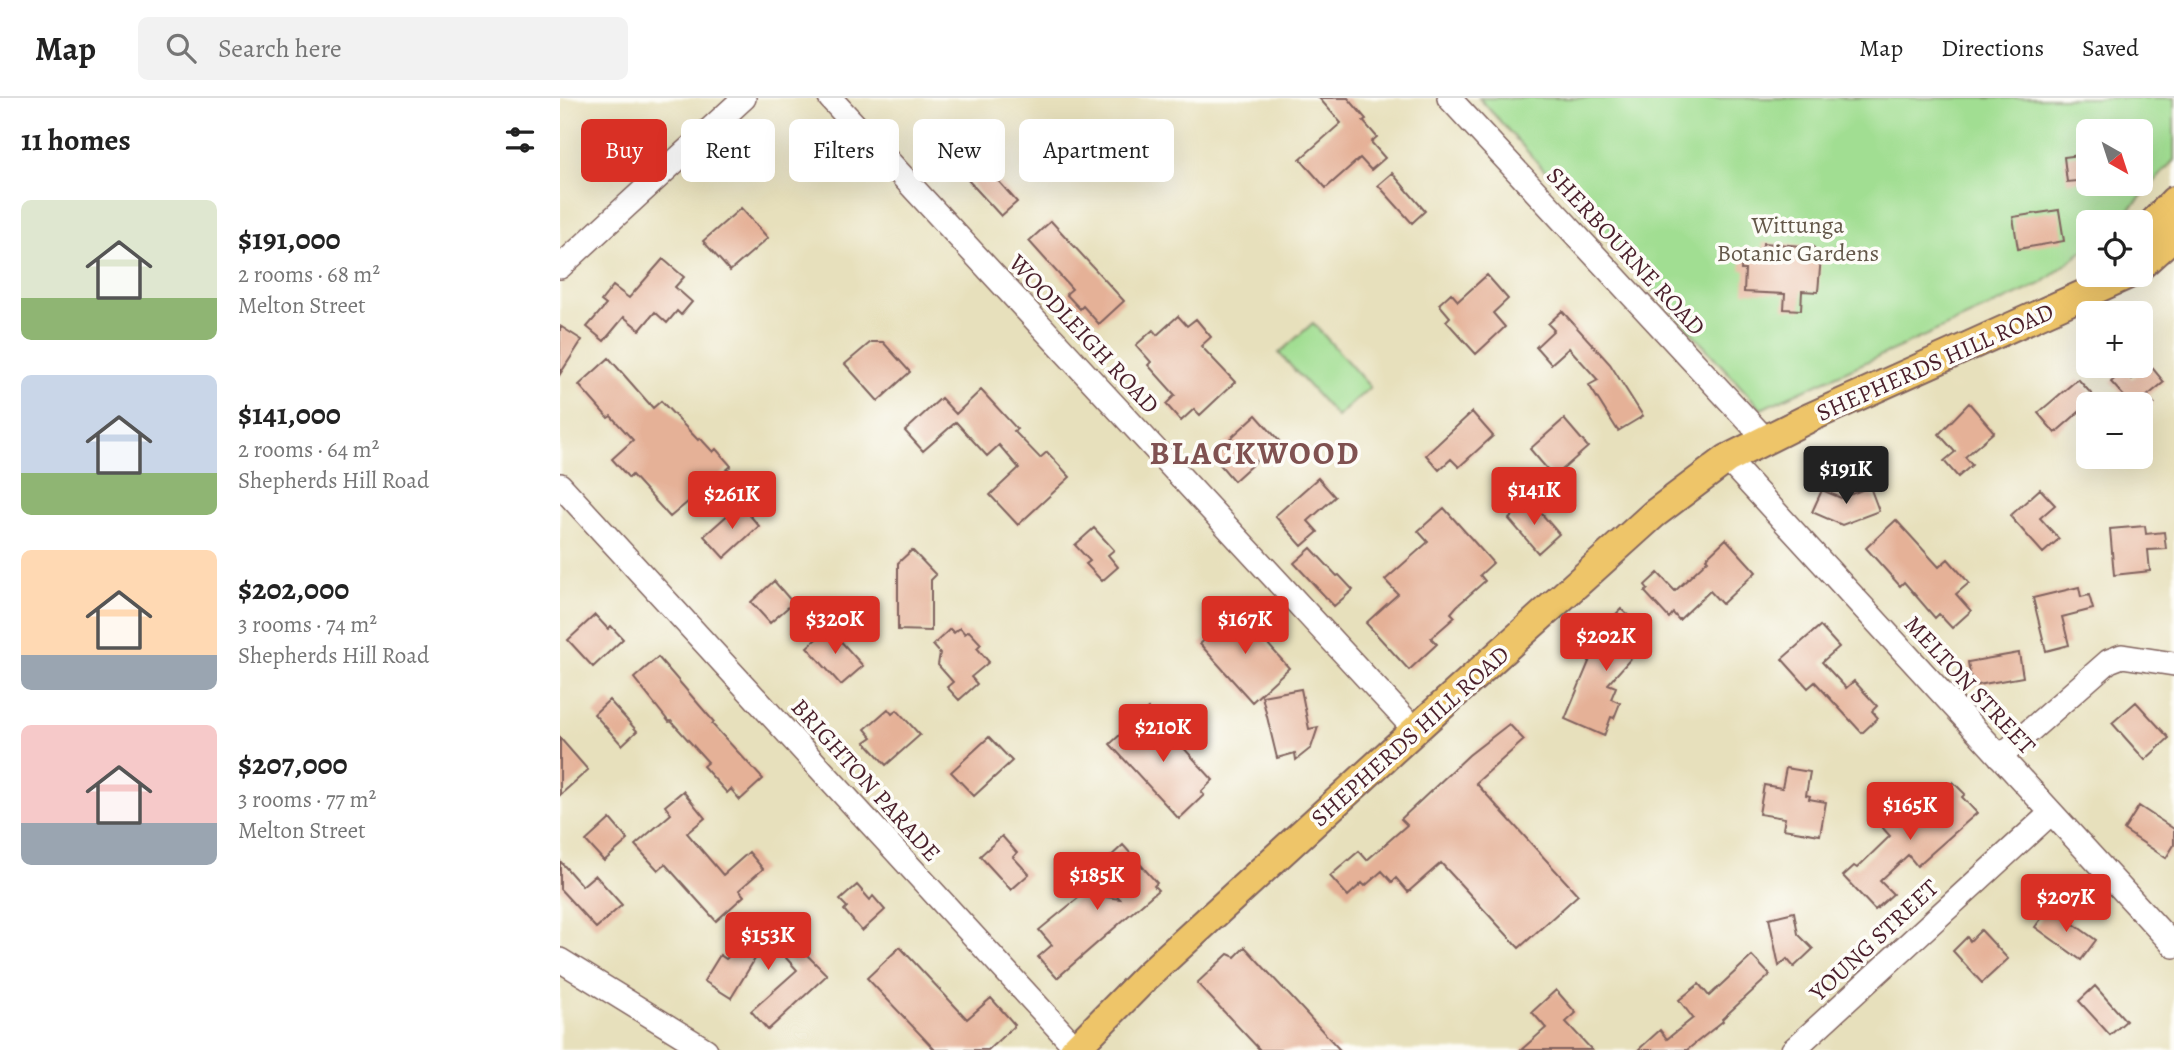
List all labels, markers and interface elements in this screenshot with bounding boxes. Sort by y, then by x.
search box [138,17,628,80]
text: Map [35,26,96,71]
icon: search [162,29,200,67]
text: Search here [218,31,342,66]
text: Map [1859,32,1903,64]
text: Directions [1941,32,2044,64]
text: Saved [2082,32,2139,64]
chip: Buy [581,119,667,182]
chip: Rent [681,119,775,182]
chip: Filters [789,119,899,182]
chip: New [913,119,1005,182]
chip: Apartment [1019,119,1174,182]
north arrow [2076,119,2152,196]
map controls [2076,119,2153,469]
text: 11 homes [21,120,131,160]
icon: filters [501,121,539,159]
street label: SHERBOURNE ROAD [1539,160,1713,342]
park label: Wittunga Botanic Gardens [1717,209,1879,269]
button: locate [2076,210,2153,287]
text: $191,000 [238,219,341,259]
icon: home [77,228,161,312]
street label: WOODLEIGH ROAD [1001,247,1166,421]
text: 2 rooms · 68 m² [238,259,380,290]
text: Melton Street [238,290,366,321]
street label: SHEPHERDS HILL ROAD [1811,295,2059,429]
button: + [2076,301,2153,378]
button: − [2076,392,2153,469]
text: $141,000 [238,394,341,434]
icon: home [77,403,161,487]
district label: BLACKWOOD [1149,431,1361,475]
text: 2 rooms · 64 m² [238,434,379,465]
pin: $191K [1797,446,1895,506]
text: $191K [1820,453,1872,484]
text: Shepherds Hill Road [238,465,429,496]
pin: $141K [1485,468,1583,527]
pin: $261K [683,472,781,531]
text: $141K [1507,474,1561,505]
text: $261K [704,478,760,509]
text: $202,000 [238,569,349,609]
icon: home [77,578,161,662]
pin: $320K [786,596,884,656]
pin: $167K [1196,596,1294,656]
text: $320K [806,603,864,634]
text: $167K [1218,603,1272,634]
text: 3 rooms · 74 m² [238,609,377,640]
street label: MELTON STREET [1897,609,2043,761]
pin: $202K [1557,614,1655,673]
text: $202K [1576,620,1636,651]
street label: SHEPHERDS HILL ROAD [1304,638,1516,834]
text: Shepherds Hill Road [238,640,429,671]
street label: BRIGHTON PARADE [784,692,948,868]
pin: $210K [1114,704,1212,764]
text: $210K [1135,711,1191,742]
text: $207,000 [238,744,348,784]
icon: home [77,753,161,837]
pin: $165K [1861,782,1959,842]
text: 3 rooms · 77 m² [238,784,376,815]
text: $165K [1883,789,1937,820]
text: Melton Street [238,815,366,846]
pin: $185K [1048,852,1146,912]
text: $185K [1070,859,1124,890]
street label: YOUNG STREET [1802,872,1945,1009]
pin: $207K [2017,874,2115,934]
text: $207K [2037,881,2095,912]
pin: $153K [719,912,817,972]
text: $153K [741,919,795,950]

